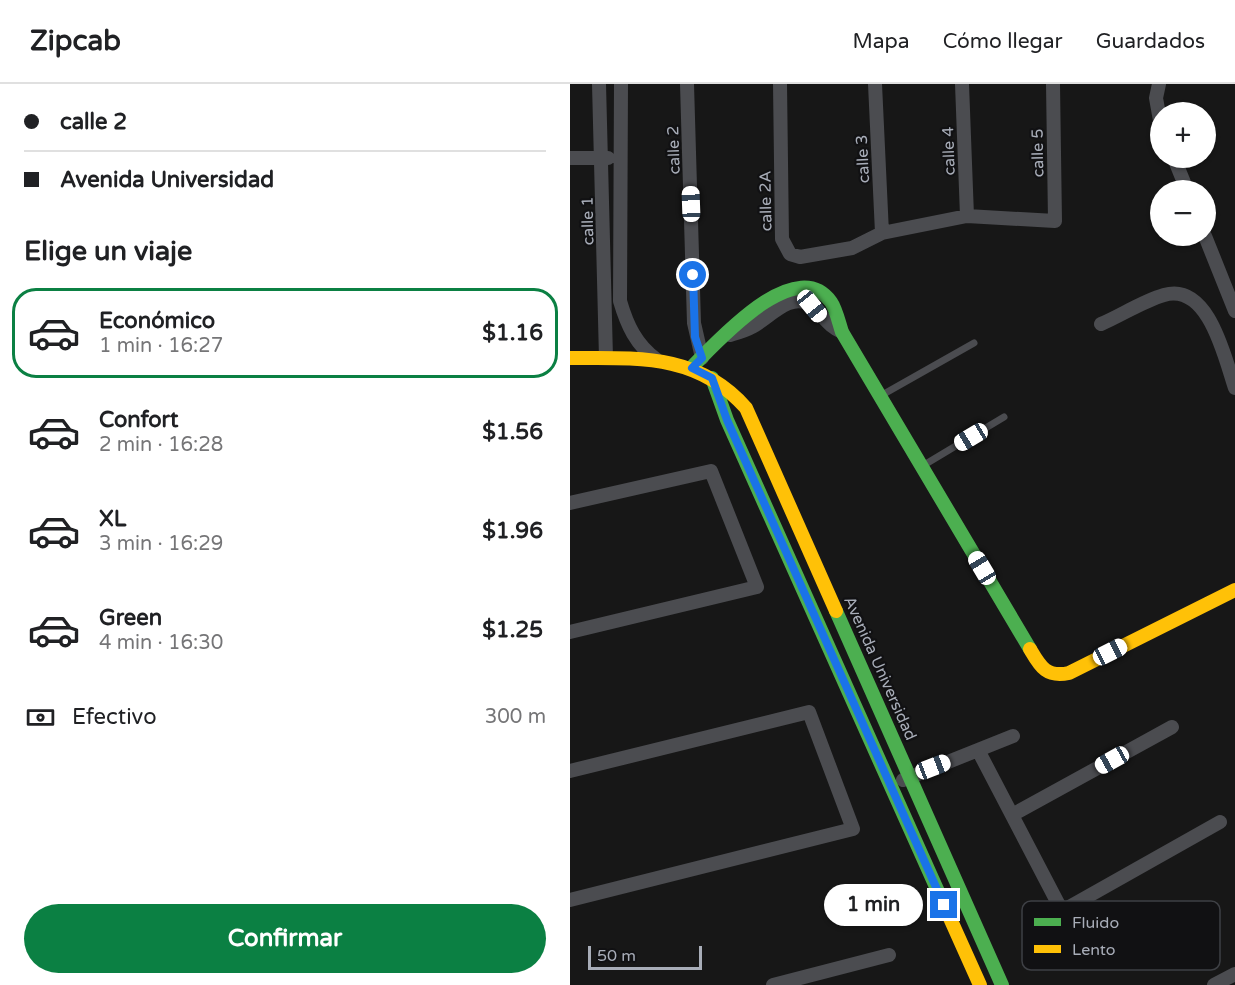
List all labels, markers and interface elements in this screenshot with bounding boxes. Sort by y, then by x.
text: Zipcab [30,24,121,58]
text: Mapa [852,29,910,54]
text: Cómo llegar [943,29,1063,54]
text: Guardados [1096,29,1205,54]
map controls [1150,102,1216,246]
button: + [1150,102,1216,168]
text: calle 2 [60,109,127,135]
street label: calle 2 [663,125,685,175]
street label: calle 4 [938,126,960,176]
street label: calle 5 [1028,128,1048,178]
street label: calle 3 [852,134,874,184]
text: Avenida Universidad [60,167,274,193]
street label: calle 2A [755,170,777,232]
button: − [1150,180,1216,246]
car [681,186,701,222]
street label: calle 1 [578,196,598,246]
text: Elige un viaje [24,235,192,268]
route start [679,261,706,288]
car [794,286,830,326]
icon: car [27,306,81,360]
text: Económico [99,308,215,334]
text: $1.16 [482,320,543,346]
text: 1 min · 16:27 [99,334,223,358]
icon: car [27,405,81,459]
text: Confort [99,407,178,433]
text: $1.56 [482,419,543,445]
car [951,420,991,454]
text: 2 min · 16:28 [99,433,223,457]
icon: car [27,504,81,558]
text: XL [99,506,126,532]
text: $1.96 [482,518,543,544]
text: 3 min · 16:29 [99,532,223,556]
car [965,548,999,588]
street label: Avenida Universidad [839,593,921,744]
icon: car [27,603,81,657]
text: Green [99,605,162,631]
text: $1.25 [482,617,543,643]
text: 4 min · 16:30 [99,631,223,655]
car [1090,636,1130,668]
icon: cash [24,701,57,734]
text: Efectivo [72,704,157,730]
text: 300 m [485,705,546,729]
car [1092,743,1132,777]
car [913,752,953,782]
callout: 1 min [824,884,923,926]
route end [930,891,957,918]
text: 1 min [847,893,900,917]
legend [1022,901,1220,970]
button: Confirmar [24,904,546,973]
text: Fluido [1072,913,1119,933]
text: Lento [1072,940,1116,960]
scale bar [588,943,702,970]
text: 50 m [597,946,636,966]

